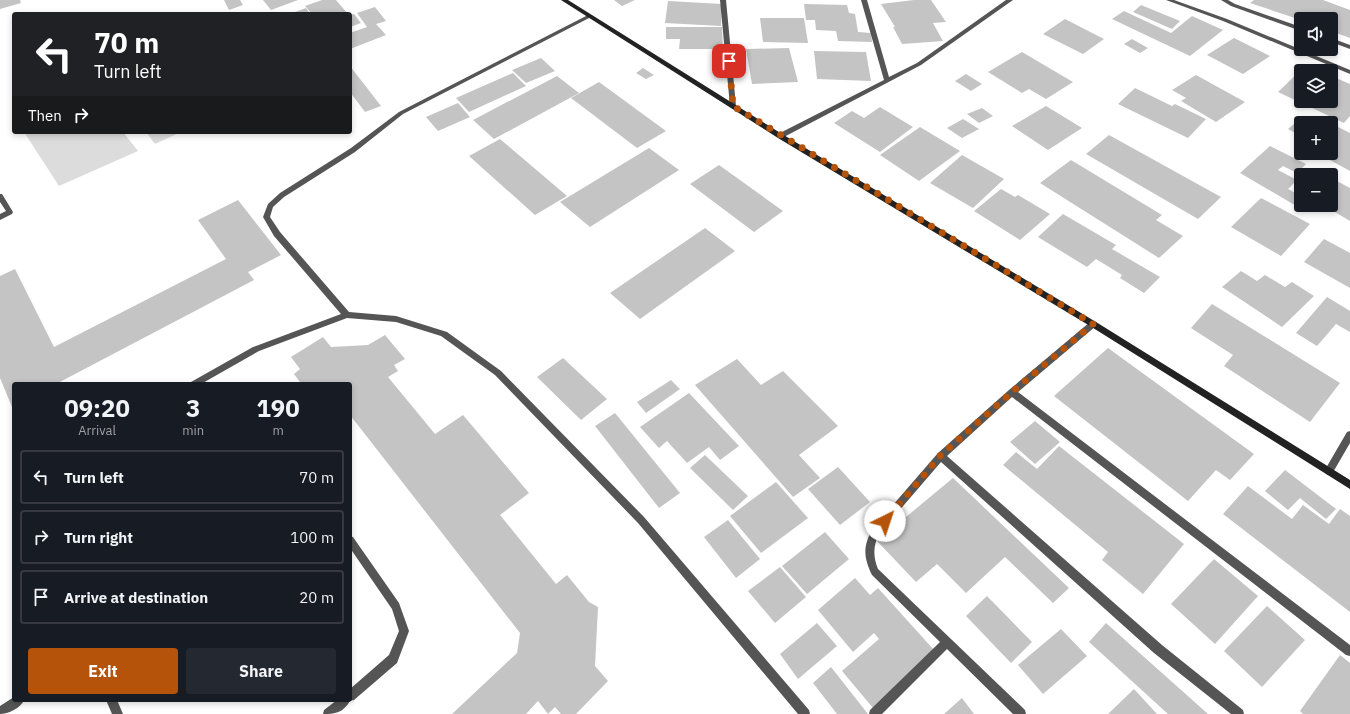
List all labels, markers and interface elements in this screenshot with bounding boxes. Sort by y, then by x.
map controls [1294,12,1338,212]
button: sound [1294,12,1338,56]
text: 70 m [94,24,159,61]
icon: left [28,28,80,80]
pin [712,44,746,78]
icon: arrive [718,50,740,72]
text: Turn left [94,60,162,83]
button: layers [1294,64,1338,108]
icon: right [70,104,92,126]
text: Then [28,106,62,125]
button: + [1294,116,1338,160]
button: − [1294,168,1338,212]
text: 09:20 [64,392,130,424]
text: 3 [186,392,200,424]
text: 190 [256,392,300,424]
text: Arrival [78,422,116,439]
text: min [182,422,204,439]
text: m [272,422,284,439]
icon: left [30,466,52,488]
text: Turn left [64,468,124,487]
text: 70 m [299,468,334,487]
position arrow [864,500,906,542]
icon: right [30,526,52,548]
text: Turn right [64,528,133,547]
text: 100 m [290,528,334,547]
icon: arrive [30,586,52,608]
text: Arrive at destination [64,588,208,607]
text: 20 m [299,588,334,607]
button: Exit [28,648,178,694]
button: Share [186,648,336,694]

